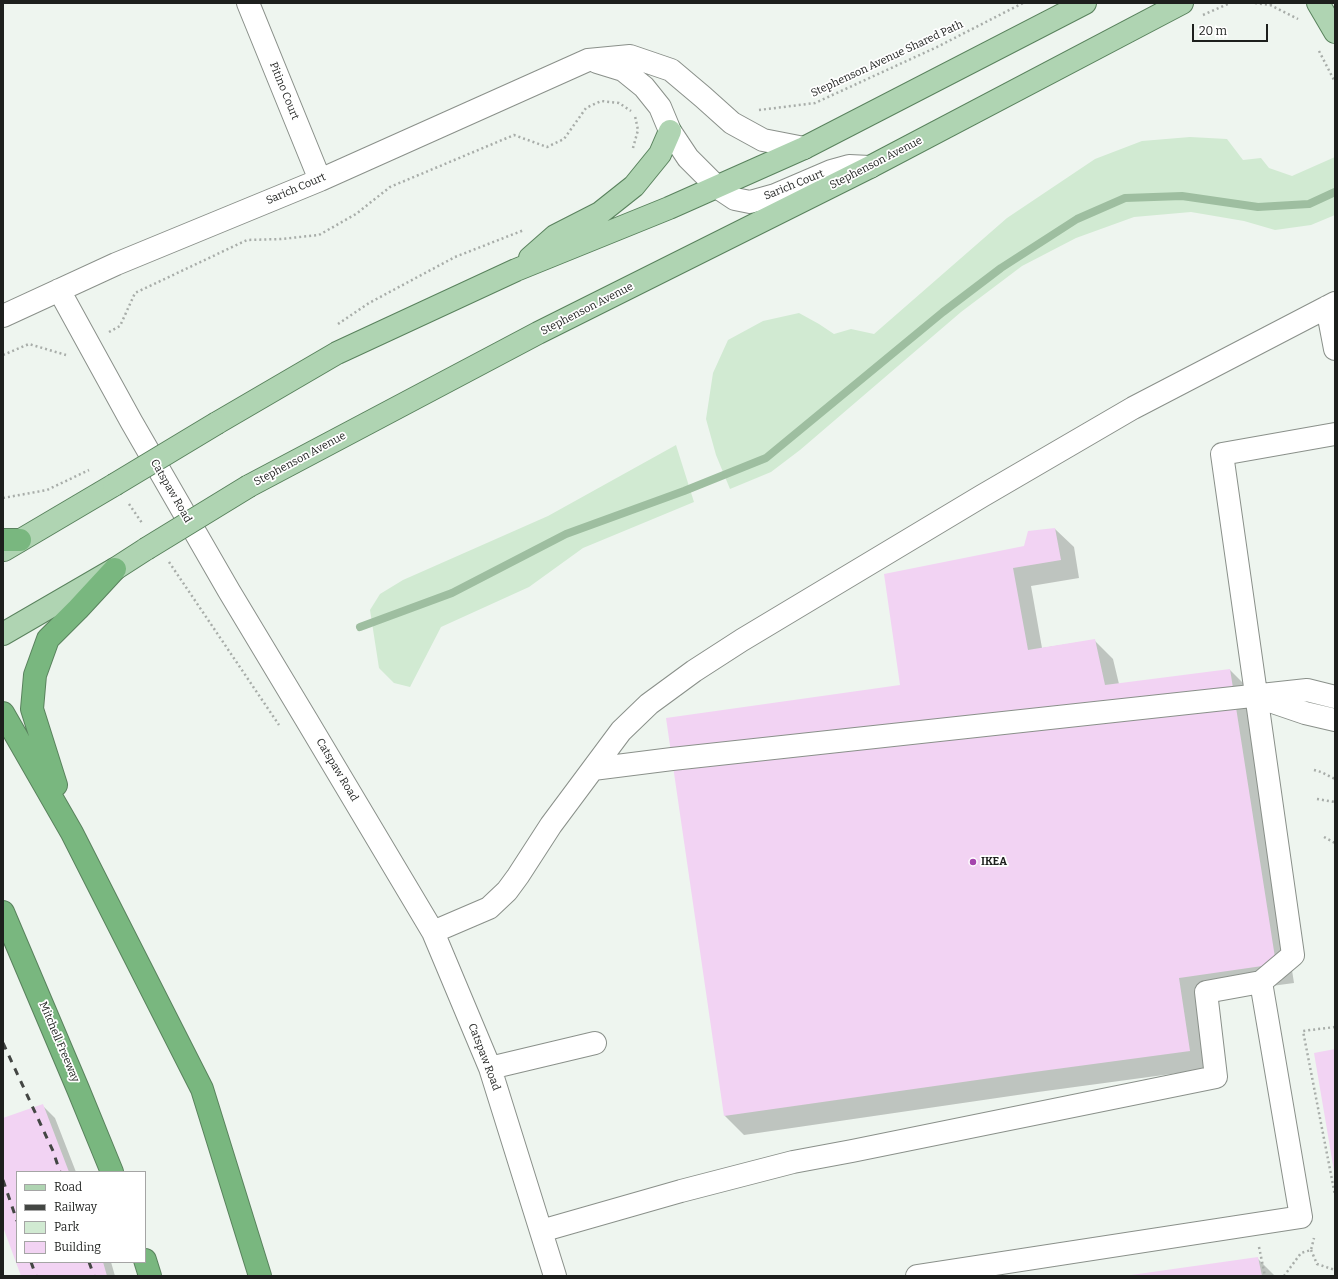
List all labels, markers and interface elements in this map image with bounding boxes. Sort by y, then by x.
scale bar [1194,16,1270,42]
street label: Stephenson Avenue Shared Path [809,18,965,100]
text: 20 m [1199,24,1227,38]
street label: Pitino Court [266,60,302,122]
street label: Stephenson Avenue [828,134,924,192]
street label: Sarich Court [762,167,826,203]
street label: Sarich Court [264,170,328,208]
street label: Stephenson Avenue [539,280,635,338]
street label: Stephenson Avenue [252,429,348,489]
street label: Catspaw Road [147,457,195,525]
street label: Catspaw Road [313,736,361,804]
place label: IKEA [981,855,1007,869]
marker: IKEA [968,857,978,867]
street label: Mitchell Freeway [36,1000,82,1084]
street label: Catspaw Road [465,1021,503,1093]
legend [16,1171,146,1263]
text: Road [54,1180,82,1194]
text: Railway [54,1200,97,1214]
text: Park [54,1220,79,1234]
text: Building [54,1240,101,1254]

